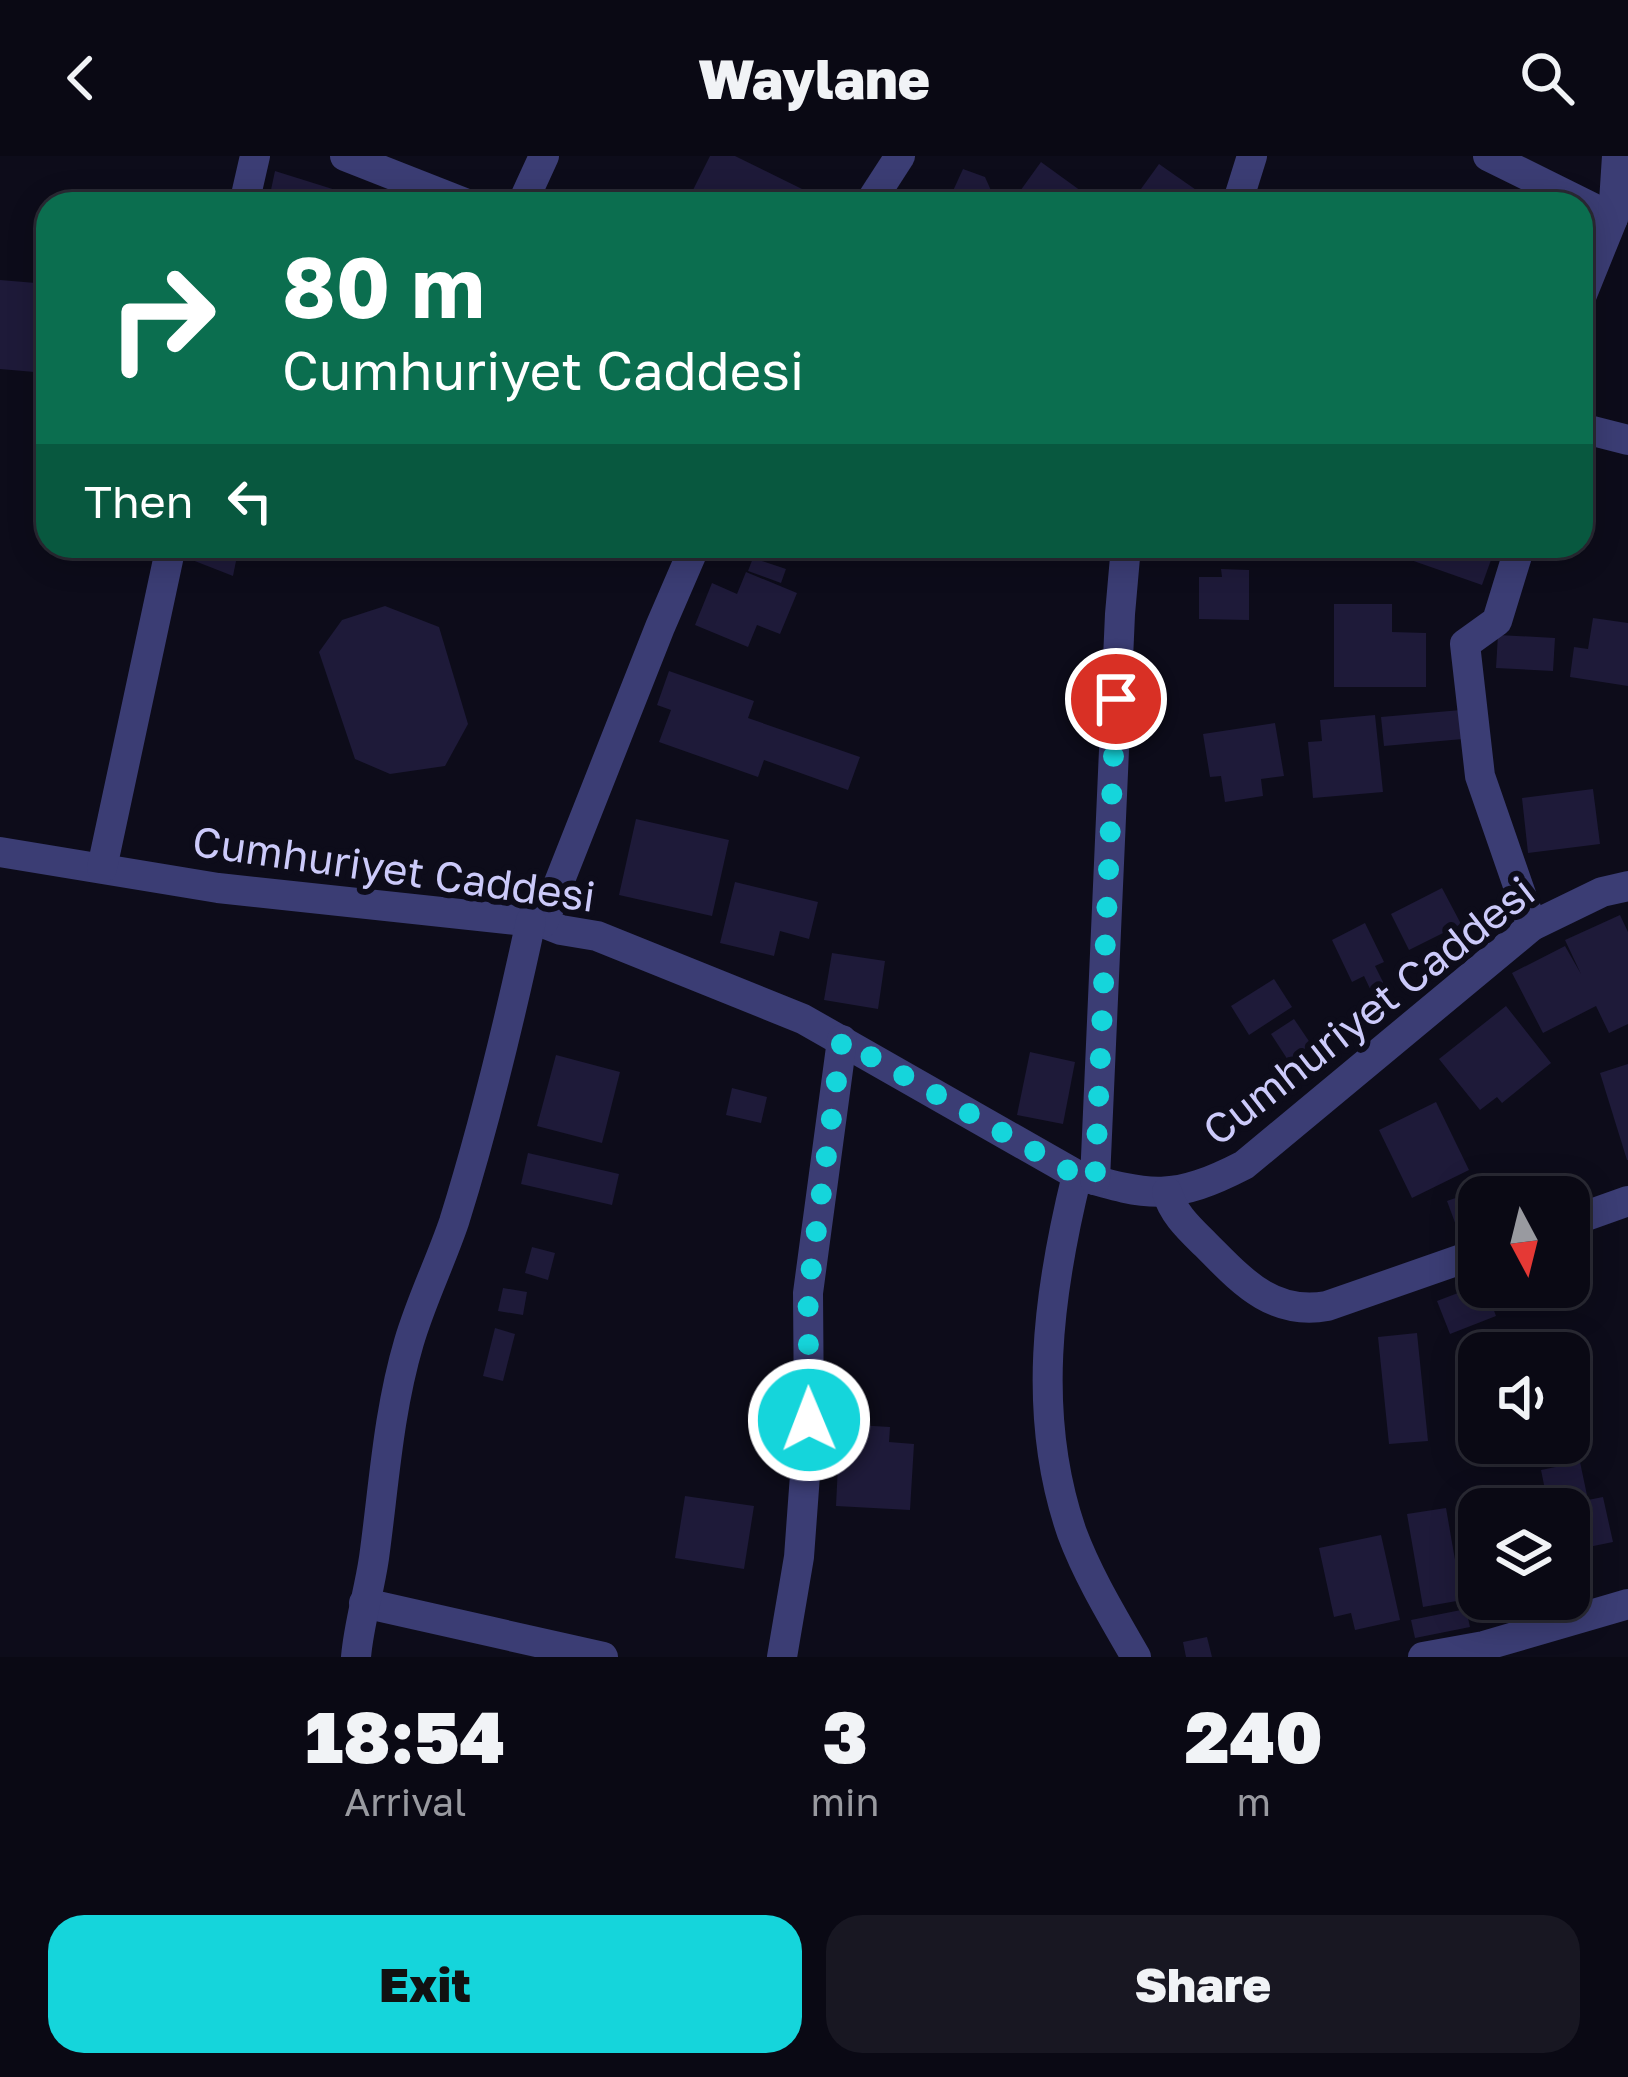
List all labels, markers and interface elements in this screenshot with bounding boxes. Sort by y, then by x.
icon: back [48,45,114,111]
icon: search [1514,45,1580,111]
text: Waylane [698,46,930,111]
text: 80 m [282,236,485,336]
icon: right [84,240,240,396]
text: Cumhuriyet Caddesi [282,337,804,402]
icon: left [217,468,283,534]
text: Then [84,474,193,528]
pin [1065,648,1167,750]
icon: arrive [1083,666,1149,732]
street label: Cumhuriyet Caddesi [189,815,599,921]
street label: Cumhuriyet Caddesi [1193,865,1543,1155]
north arrow [1458,1176,1590,1308]
map controls [1458,1176,1590,1620]
button: sound [1458,1332,1590,1464]
position arrow [746,1357,872,1483]
button: layers [1458,1488,1590,1620]
text: 18:54 [305,1692,505,1779]
text: 3 [822,1692,868,1779]
text: 240 [1185,1692,1323,1779]
text: Arrival [344,1778,466,1825]
text: min [811,1778,880,1825]
text: m [1237,1778,1271,1825]
button: Exit [48,1915,802,2053]
button: Share [826,1915,1580,2053]

